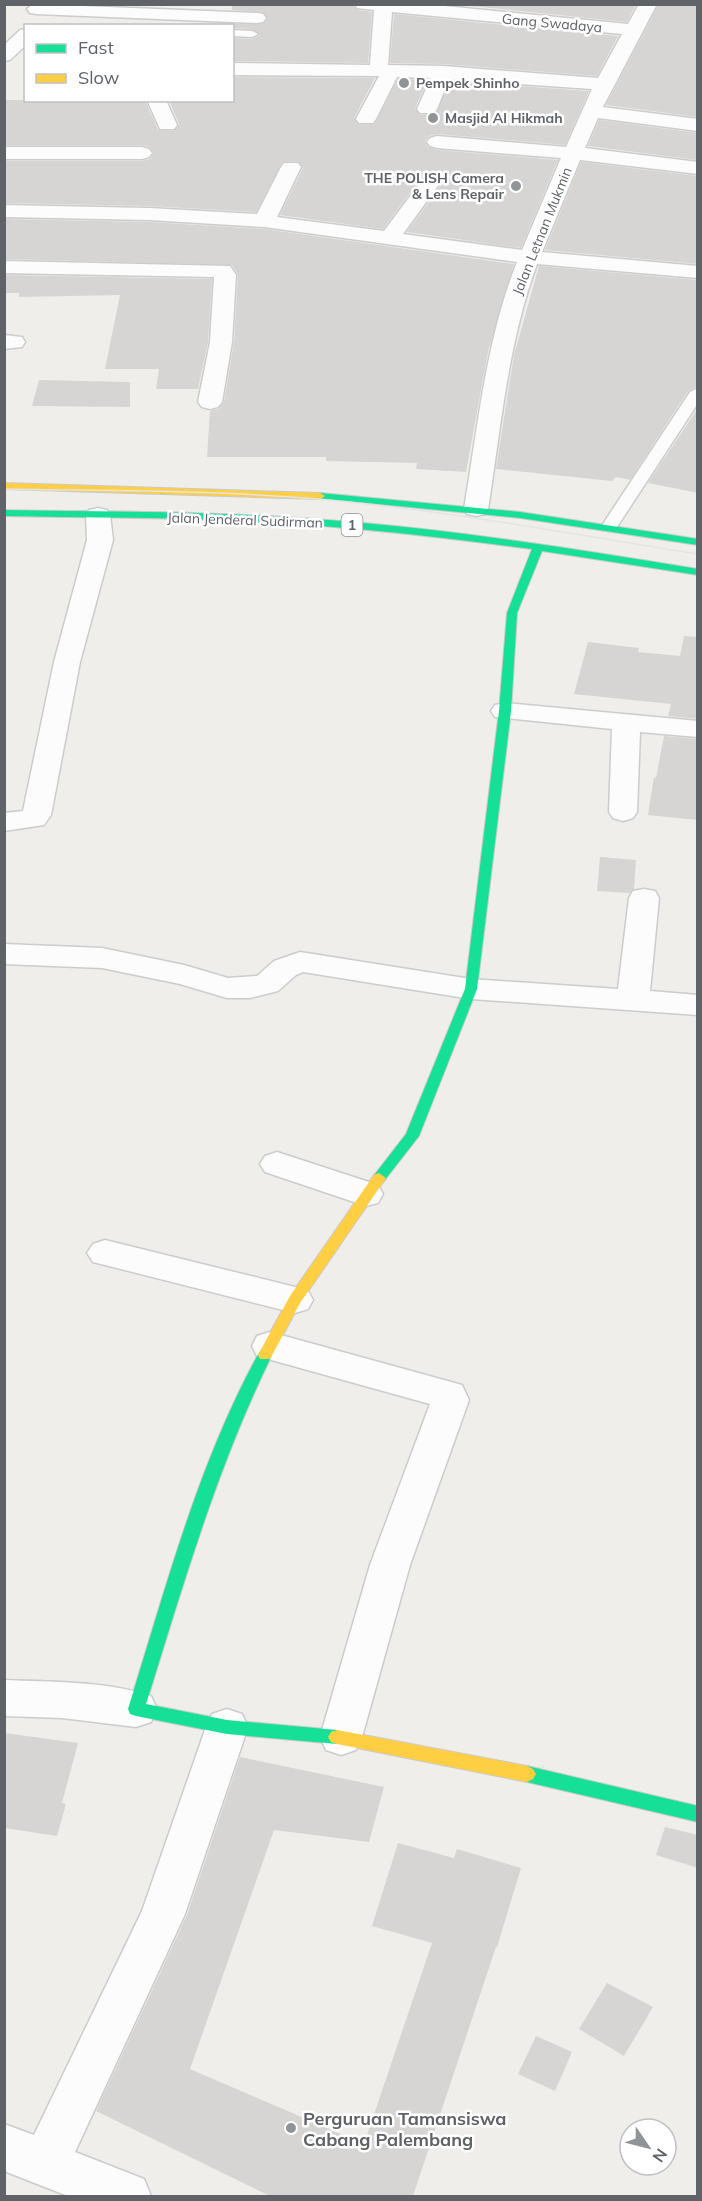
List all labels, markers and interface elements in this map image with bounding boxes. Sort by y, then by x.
street label: Gang Swadaya [501,10,603,36]
legend [24,24,234,102]
text: Fast [78,36,114,59]
text: Slow [78,66,120,89]
place label: Pempek Shinho [416,74,519,92]
marker: Pempek Shinho [397,76,411,90]
place label: Masjid Al Hikmah [445,109,563,127]
marker: Masjid Al Hikmah [426,111,440,125]
street label: Jalan Letnan Mukmin [508,164,576,298]
place label: THE POLISH Camera & Lens Repair [364,169,504,203]
marker: THE POLISH Camera & Lens Repair [509,179,523,193]
street label: Jalan Jenderal Sudirman [167,508,323,532]
road number: 1 [342,514,362,536]
place label: Perguruan Tamansiswa Cabang Palembang [303,2107,507,2151]
north arrow [618,2117,678,2177]
marker: Perguruan Tamansiswa Cabang Palembang [284,2121,298,2135]
text: N [649,2145,672,2166]

